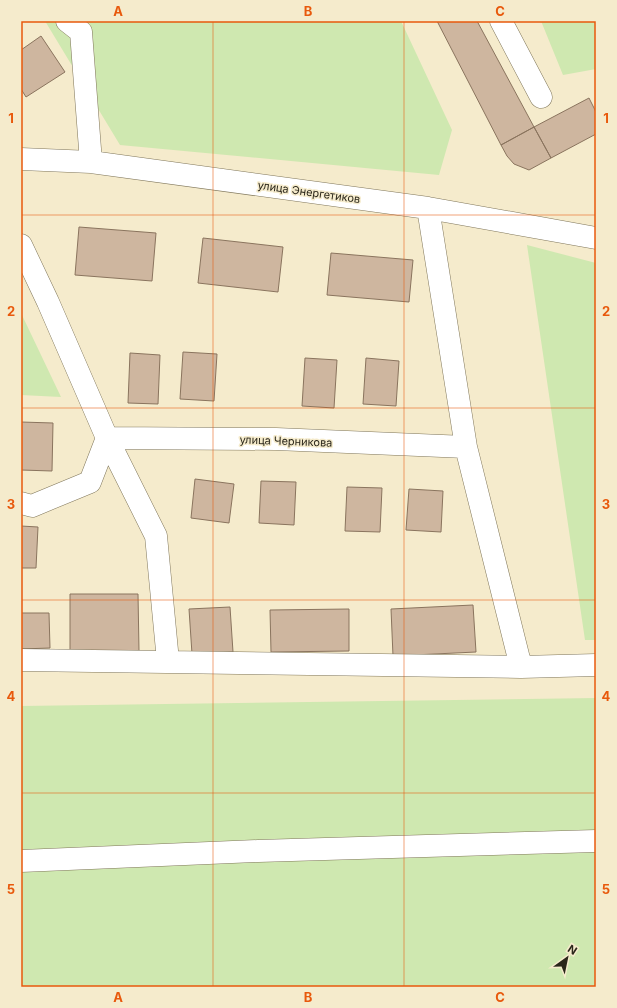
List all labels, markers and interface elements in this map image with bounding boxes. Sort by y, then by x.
text: A [113,3,123,19]
text: B [304,3,313,19]
text: C [495,3,505,19]
text: 1 [8,110,14,126]
text: 1 [603,110,609,126]
street label: улица Энергетиков [257,178,361,206]
text: 2 [7,303,15,319]
text: 2 [602,303,610,319]
street label: улица Черникова [239,432,333,450]
text: 3 [7,496,15,512]
text: 3 [602,496,610,512]
text: 4 [7,688,16,704]
text: 4 [602,688,611,704]
text: 5 [7,881,15,897]
text: 5 [602,881,610,897]
north arrow [547,938,587,978]
text: N [565,941,580,958]
text: A [113,989,123,1005]
text: B [304,989,313,1005]
text: C [495,989,505,1005]

